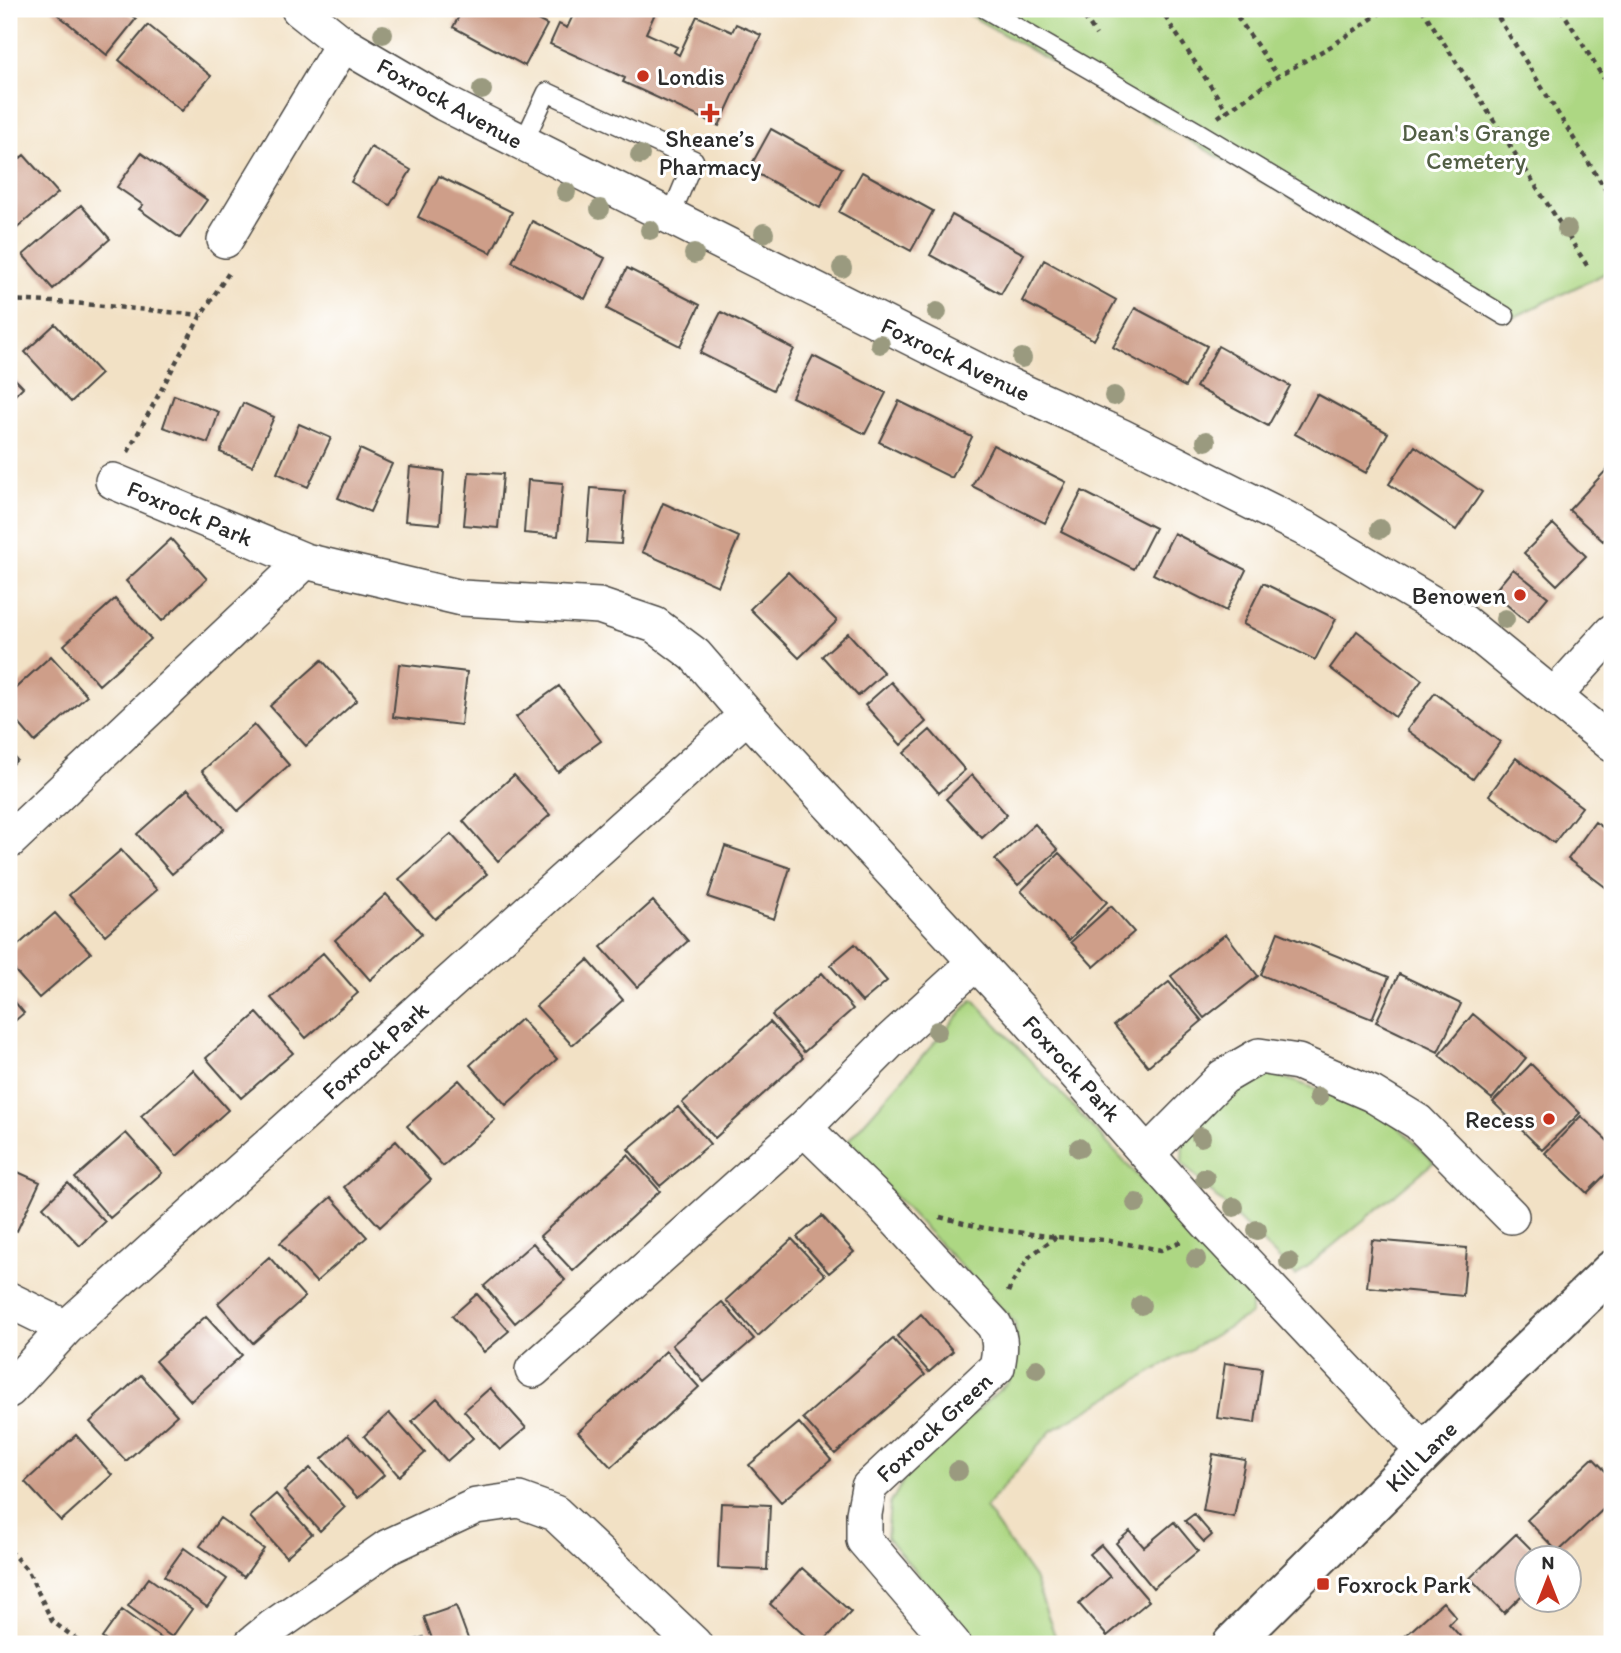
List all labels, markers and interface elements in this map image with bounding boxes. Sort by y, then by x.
street label: Foxrock Avenue [372,51,528,155]
place label: Londis [657,62,725,91]
marker: Londis [635,68,651,84]
marker: Sheane’s Pharmacy [702,105,718,121]
park label: Dean's Grange Cemetery [1401,118,1551,175]
place label: Sheane’s Pharmacy [659,124,761,181]
street label: Foxrock Avenue [877,310,1035,408]
street label: Foxrock Park [123,474,258,553]
place label: Benowen [1412,581,1506,610]
marker: Benowen [1512,587,1528,603]
street label: Foxrock Park [316,994,435,1105]
street label: Foxrock Park [1017,1009,1128,1128]
place label: Recess [1465,1105,1535,1134]
marker: Recess [1541,1111,1557,1127]
street label: Foxrock Green [870,1366,998,1488]
street label: Kill Lane [1379,1414,1463,1498]
north arrow [1512,1544,1582,1614]
text: N [1542,1551,1554,1574]
place label: Foxrock Park [1337,1570,1471,1599]
marker: Foxrock Park [1315,1576,1331,1592]

